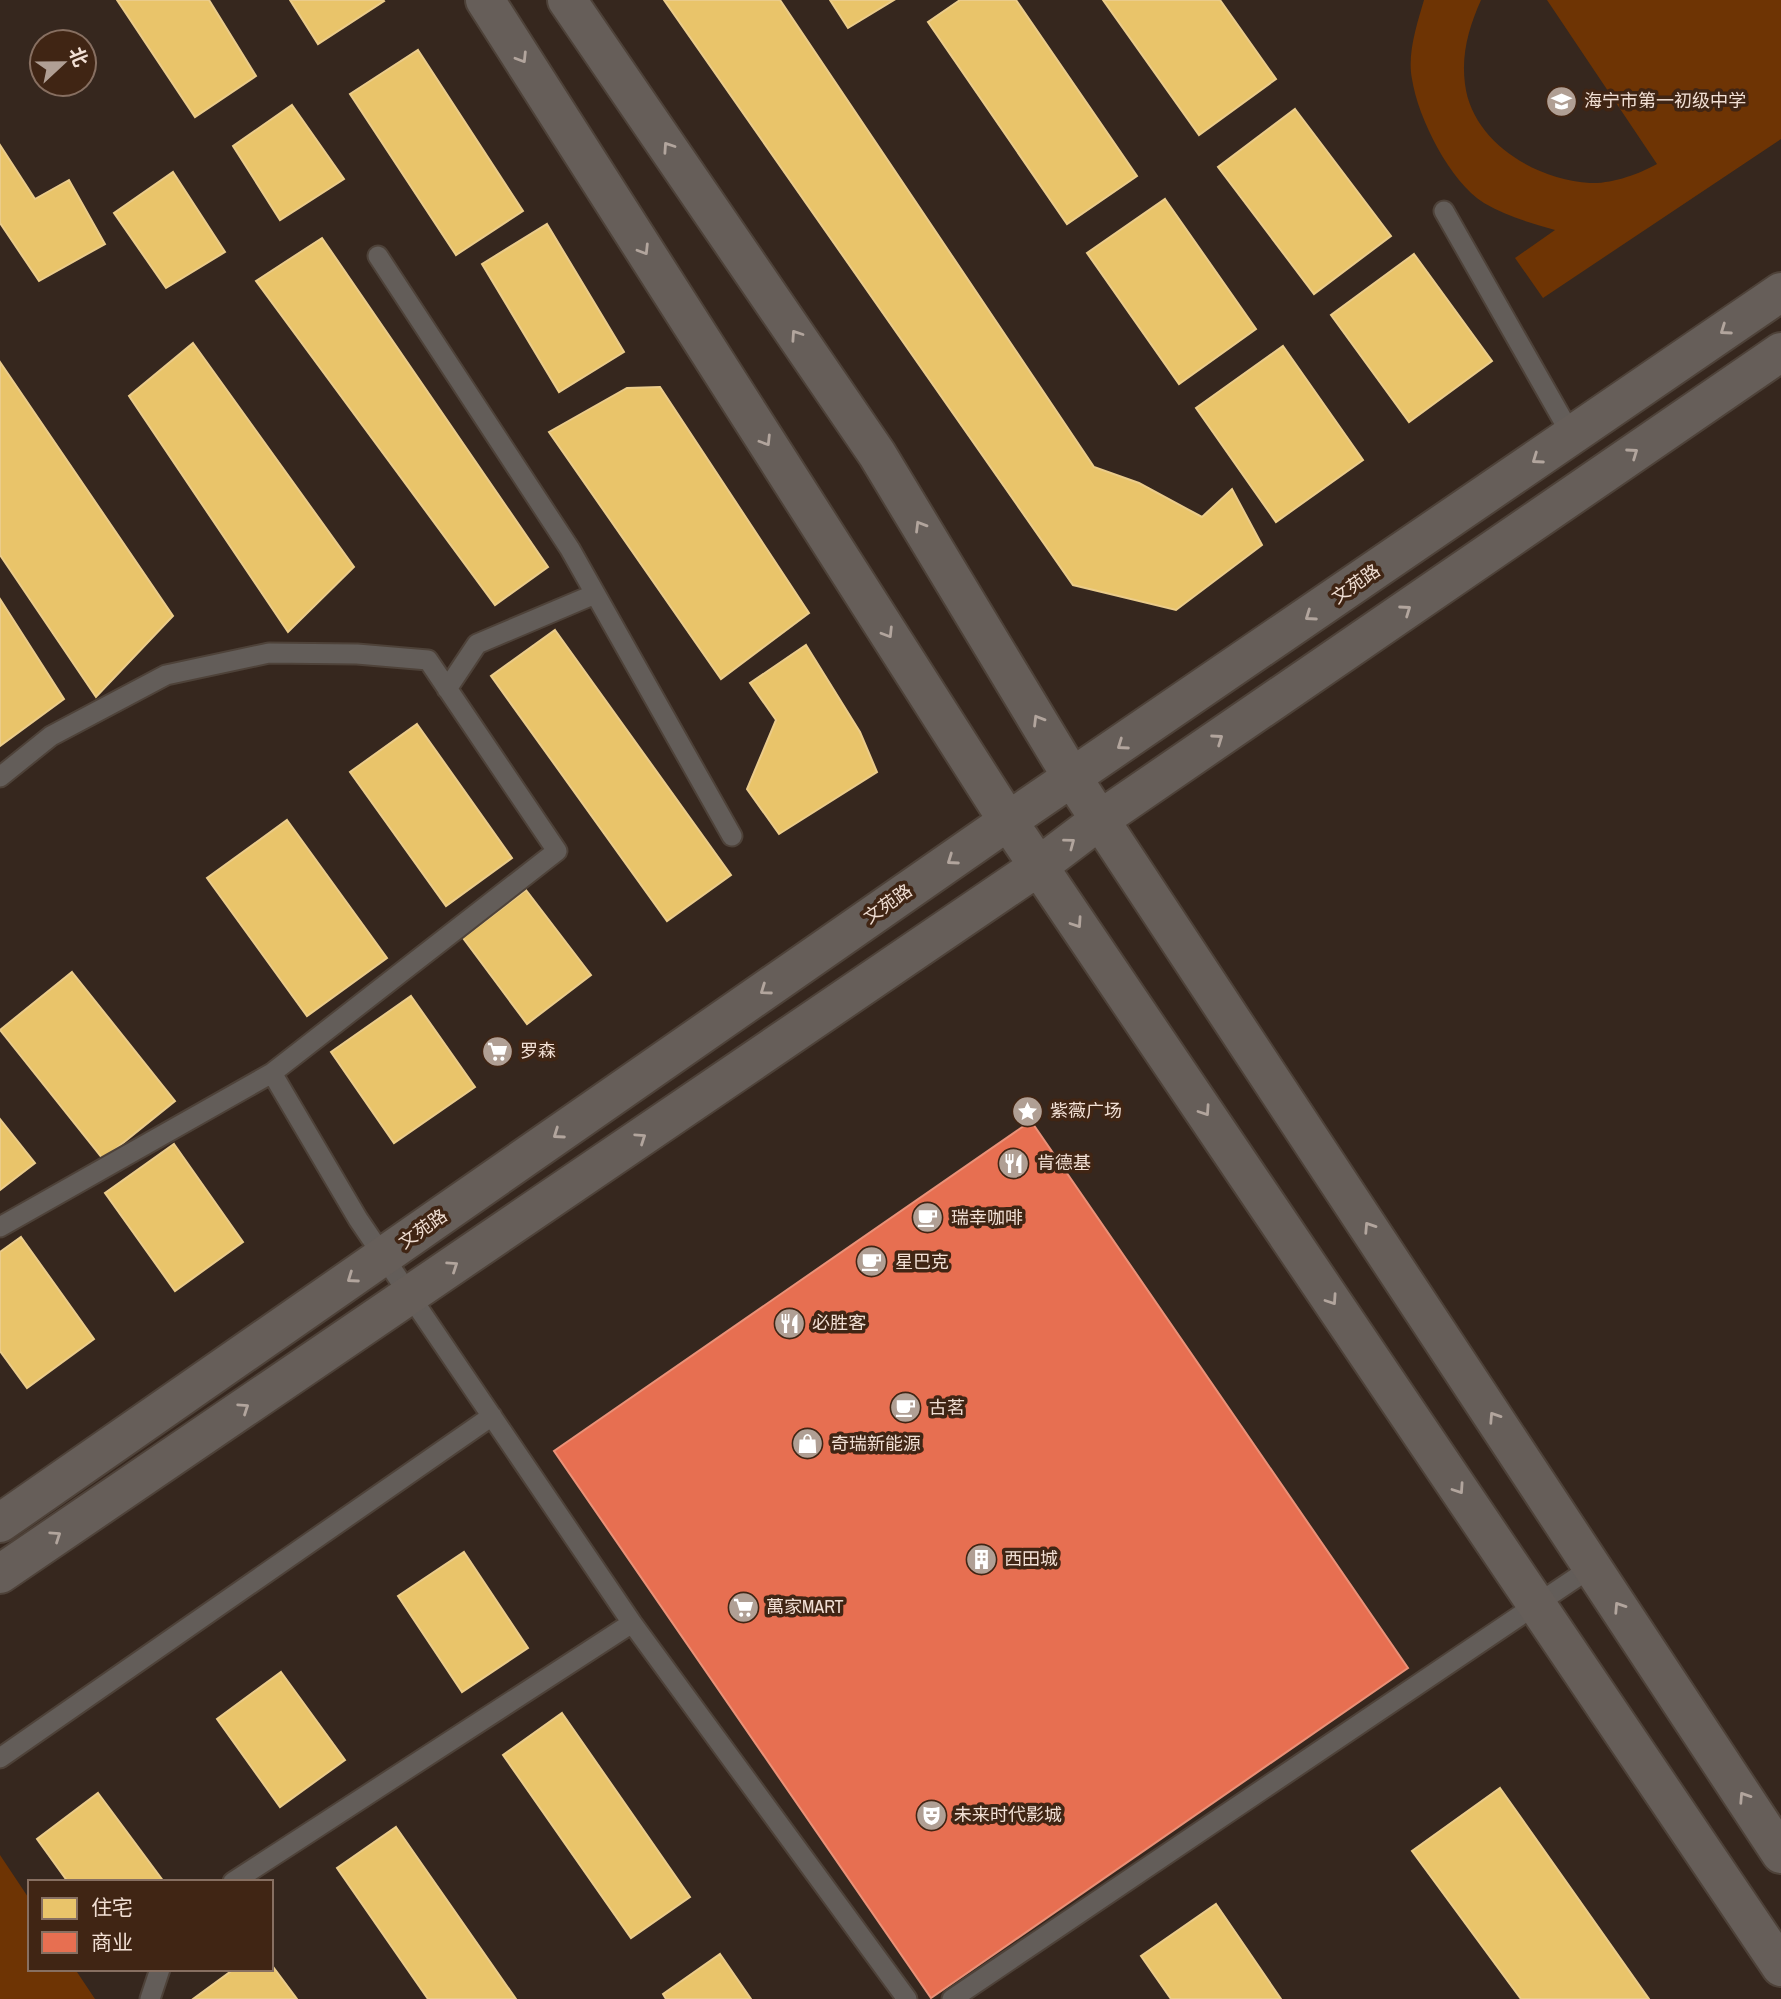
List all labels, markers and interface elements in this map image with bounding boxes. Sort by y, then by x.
north arrow [28,28,98,98]
text: 北 [63,43,94,70]
one-way arrow [514,50,527,63]
school or university icon: 海宁市第一初级中学 [1544,84,1578,118]
place label: 海宁市第一初级中学 [1584,88,1746,113]
one-way arrow [664,142,676,155]
one-way arrow [636,242,649,255]
one-way arrow [1720,322,1733,335]
one-way arrow [792,330,804,343]
one-way arrow [758,434,771,447]
one-way arrow [1626,448,1639,461]
one-way arrow [1532,451,1545,464]
one-way arrow [915,520,928,533]
street label: 文苑路 [1326,558,1385,609]
one-way arrow [1398,606,1411,618]
one-way arrow [1304,608,1317,621]
one-way arrow [880,626,893,639]
one-way arrow [1033,715,1046,728]
one-way arrow [1210,735,1223,747]
one-way arrow [1117,737,1130,749]
one-way arrow [1063,838,1075,851]
one-way arrow [947,852,960,864]
street label: 文苑路 [858,878,917,929]
one-way arrow [1069,915,1082,928]
one-way arrow [760,982,773,994]
supermarket icon: 罗森 [480,1034,514,1068]
place label: 罗森 [520,1038,556,1063]
place icon: 紫薇广场 [1010,1094,1044,1128]
place label: 紫薇广场 [1050,1098,1122,1123]
one-way arrow [1197,1103,1209,1116]
one-way arrow [553,1126,566,1138]
one-way arrow [633,1134,646,1146]
restaurant icon: 肯德基 [997,1146,1031,1180]
place label: 肯德基 [1037,1150,1091,1175]
cafe icon: 瑞幸咖啡 [911,1201,945,1235]
street label: 文苑路 [393,1203,452,1254]
place label: 瑞幸咖啡 [951,1205,1023,1230]
one-way arrow [1365,1222,1377,1235]
cafe icon: 星巴克 [855,1245,889,1279]
place label: 星巴克 [895,1249,949,1274]
one-way arrow [445,1262,458,1274]
one-way arrow [347,1270,360,1282]
one-way arrow [1324,1292,1336,1305]
restaurant icon: 必胜客 [772,1306,806,1340]
place label: 必胜客 [812,1310,866,1335]
cafe icon: 古茗 [889,1391,923,1425]
place label: 古茗 [929,1395,965,1420]
one-way arrow [237,1403,250,1416]
one-way arrow [1489,1412,1502,1425]
shop icon: 奇瑞新能源 [791,1427,825,1461]
place label: 奇瑞新能源 [831,1431,921,1456]
one-way arrow [1451,1481,1464,1494]
one-way arrow [49,1531,62,1544]
building icon: 西田城 [964,1542,998,1576]
place label: 西田城 [1004,1546,1058,1571]
supermarket icon: 萬家MART [726,1590,760,1624]
place label: 萬家MART [766,1594,844,1619]
one-way arrow [1614,1602,1627,1615]
one-way arrow [1739,1792,1752,1805]
theatre icon: 未来时代影城 [914,1798,948,1832]
place label: 未来时代影城 [954,1802,1062,1827]
legend [28,1880,273,1971]
text: 住宅 [91,1893,133,1922]
text: 商业 [91,1928,133,1957]

